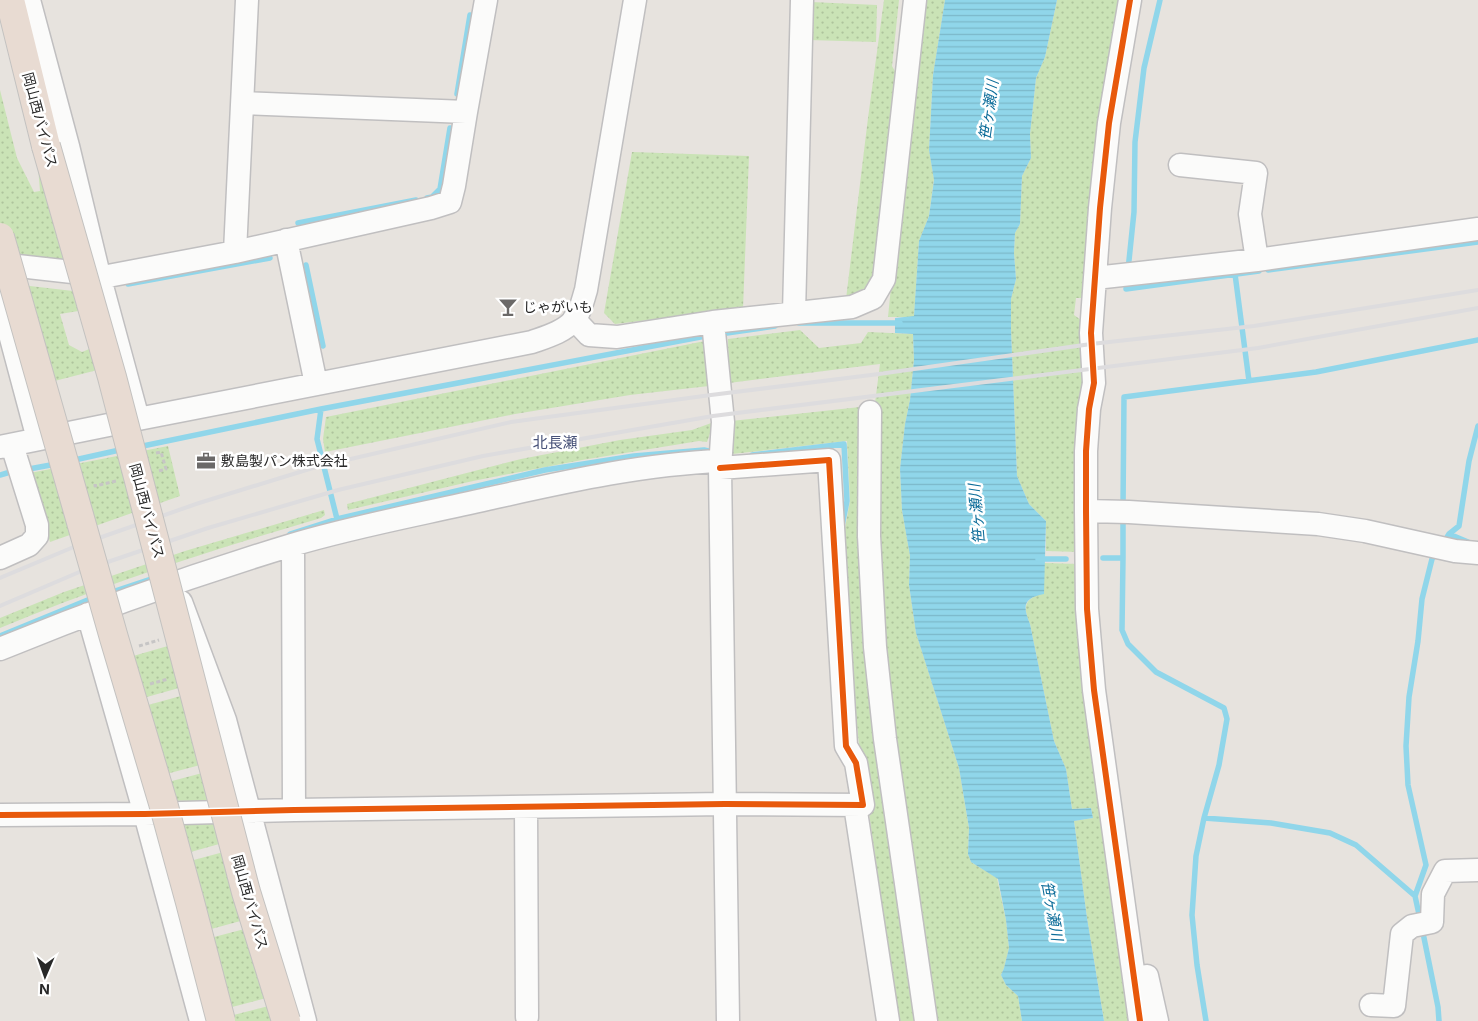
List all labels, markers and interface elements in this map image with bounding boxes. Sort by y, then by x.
street label: 岡山西バイパス [20,70,61,169]
water label: 笹ヶ瀬川 [975,77,1002,141]
bar icon: じゃがいも [497,296,519,318]
place label: じゃがいも [523,298,593,315]
district label: 北長瀬 [532,433,578,452]
office icon: 敷島製パン株式会社 [195,450,217,472]
place label: 敷島製パン株式会社 [221,452,348,469]
street label: 岡山西バイパス [127,461,168,560]
water label: 笹ヶ瀬川 [964,481,989,545]
street label: 岡山西バイパス [229,853,272,951]
water label: 笹ヶ瀬川 [1038,880,1067,944]
north arrow [20,951,70,1001]
text: N [39,981,50,998]

